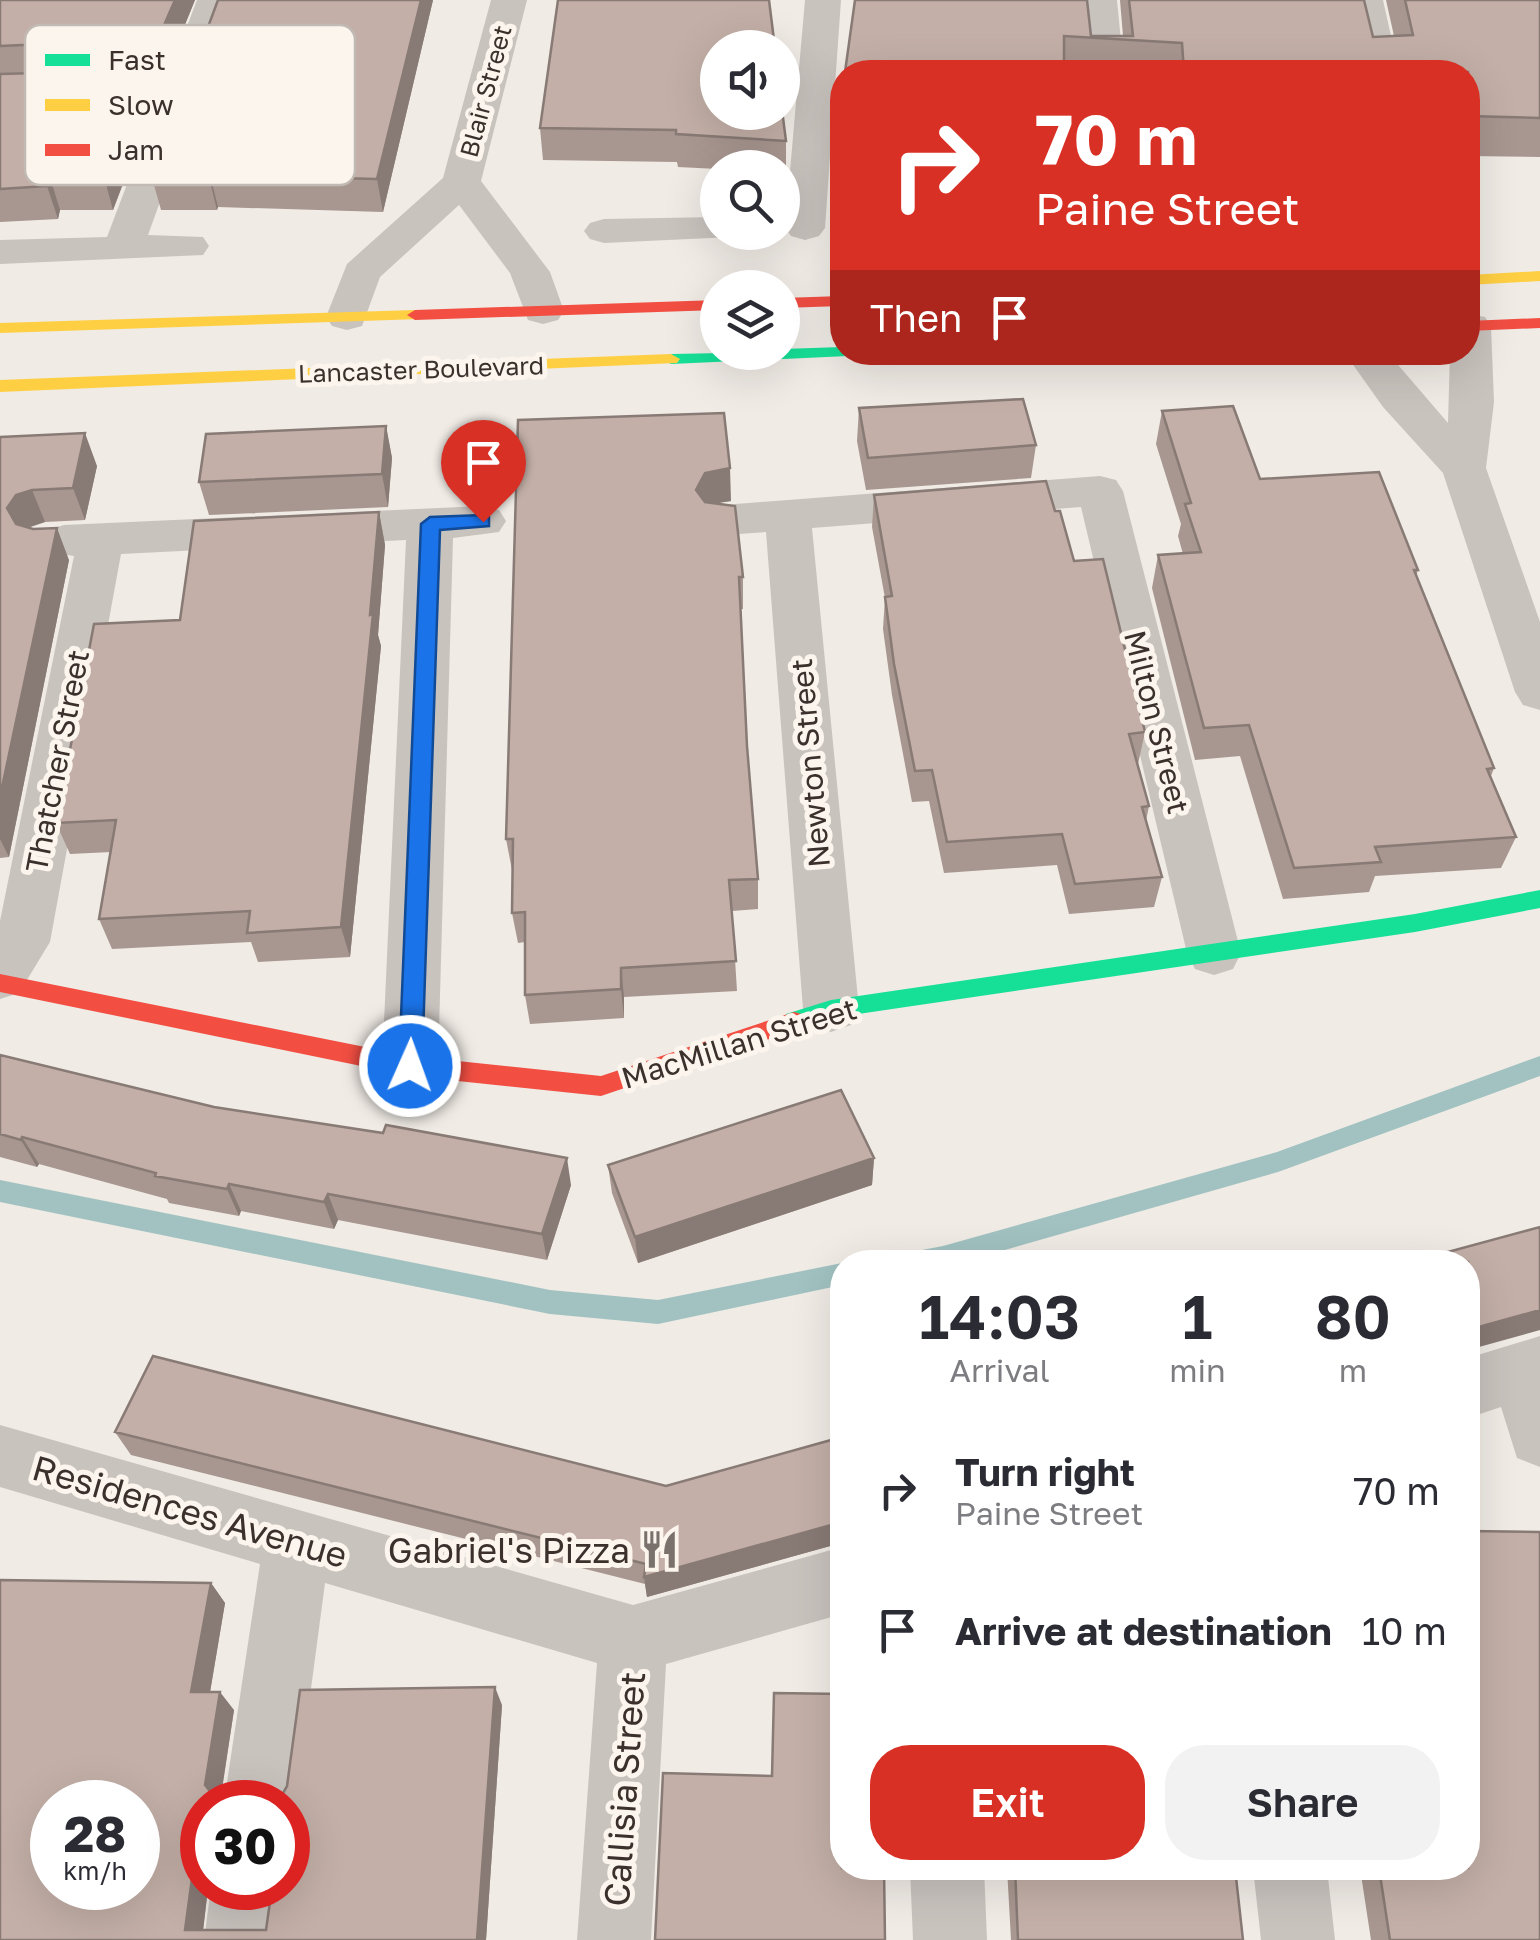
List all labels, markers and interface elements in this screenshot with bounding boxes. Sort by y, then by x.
street label: Blair Street [452,22,518,160]
legend [25,25,355,185]
map controls [700,30,800,370]
button: sound [700,30,800,130]
text: Fast [108,43,166,76]
text: Slow [108,88,174,121]
text: 70 m [1035,96,1197,180]
icon: right [870,100,1000,230]
text: Jam [108,133,164,166]
button: search [700,150,800,250]
text: Paine Street [1035,181,1300,235]
button: layers [700,270,800,370]
icon: arrive [982,290,1037,345]
text: Then [870,295,962,340]
street label: Lancaster Boulevard [297,349,545,389]
pin [441,420,526,523]
icon: arrive [456,435,511,490]
street label: Milton Street [1117,627,1197,817]
street label: Thatcher Street [18,647,96,875]
street label: Newton Street [783,657,837,869]
street label: MacMillan Street [617,990,861,1096]
position arrow [358,1014,462,1118]
text: 14:03 [919,1280,1080,1352]
text: 1 [1182,1280,1213,1352]
text: 80 [1315,1280,1391,1352]
text: Arrival [949,1351,1050,1389]
text: min [1169,1351,1226,1389]
text: m [1339,1351,1367,1389]
street label: Residences Avenue [28,1446,352,1576]
text: Turn right [955,1449,1135,1494]
icon: right [870,1463,925,1518]
text: 70 m [1353,1468,1440,1513]
text: Paine Street [955,1494,1143,1532]
place label: Gabriel's Pizza [388,1529,630,1571]
restaurant icon: Gabriel's Pizza [639,1529,681,1571]
icon: arrive [870,1603,925,1658]
text: Arrive at destination [955,1608,1332,1653]
text: 10 m [1362,1608,1447,1653]
street label: Callisia Street [595,1670,653,1908]
button: Exit [870,1745,1145,1860]
button: Share [1165,1745,1440,1860]
speed limit sign: 30 [180,1780,310,1910]
text: 28 [64,1803,126,1863]
text: km/h [63,1855,127,1886]

